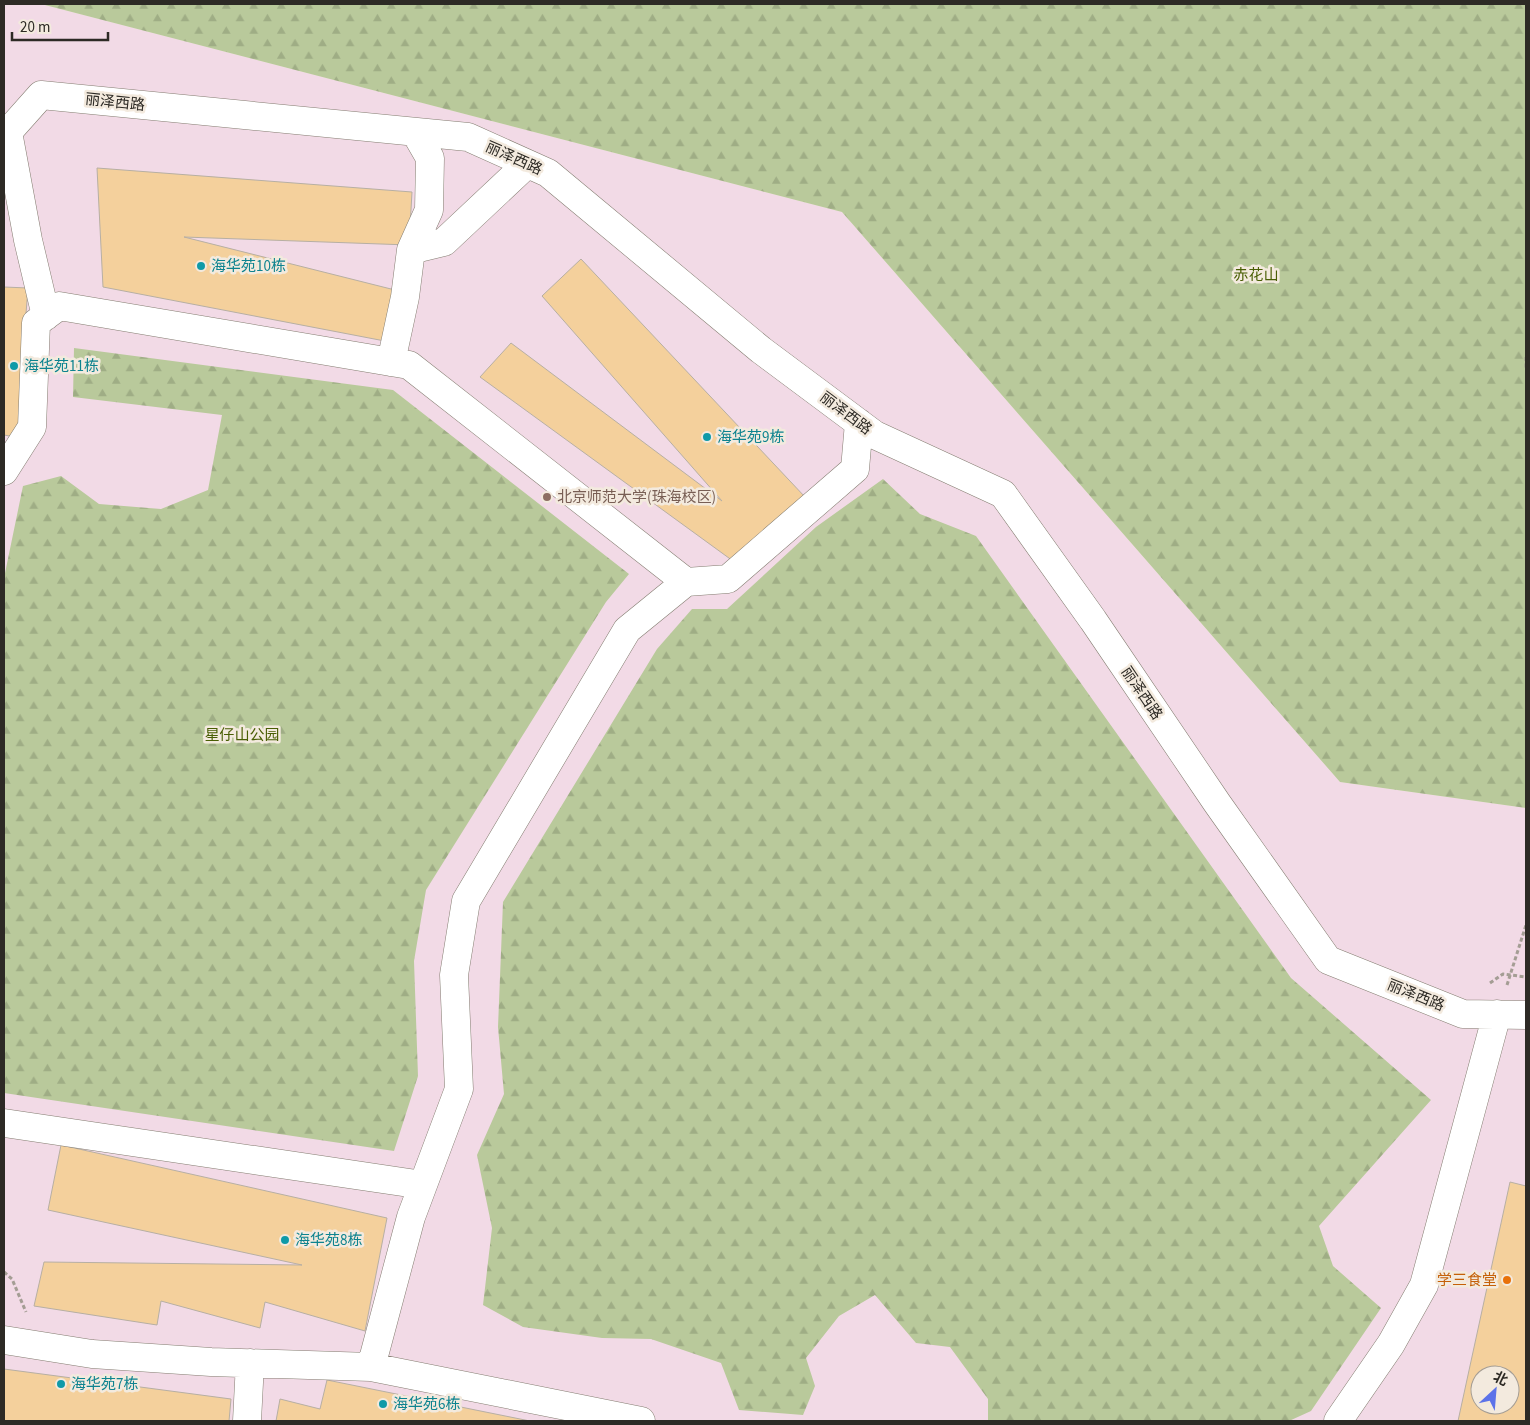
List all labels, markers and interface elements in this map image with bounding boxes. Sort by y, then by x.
scale bar [12,10,109,42]
text: 20 m [20,17,50,38]
street label: 丽泽西路 [84,89,146,116]
street label: 丽泽西路 [482,137,545,180]
place label: 海华苑10栋 [211,256,286,277]
marker: 海华苑10栋 [195,260,207,272]
park label: 赤花山 [1233,265,1279,286]
place label: 海华苑11栋 [24,356,99,377]
marker: 海华苑11栋 [8,360,20,372]
street label: 丽泽西路 [815,387,876,440]
place label: 海华苑9栋 [717,427,784,448]
marker: 海华苑9栋 [701,431,713,443]
place label: 北京师范大学(珠海校区) [557,487,716,508]
marker: 北京师范大学(珠海校区) [541,491,553,503]
street label: 丽泽西路 [1116,663,1167,724]
park label: 星仔山公园 [204,725,280,746]
street label: 丽泽西路 [1384,974,1448,1016]
place label: 海华苑8栋 [295,1230,362,1251]
marker: 海华苑8栋 [279,1234,291,1246]
place label: 学三食堂 [1437,1270,1497,1291]
marker: 学三食堂 [1501,1274,1513,1286]
north arrow [1470,1365,1520,1415]
text: 北 [1490,1367,1511,1391]
place label: 海华苑7栋 [71,1374,138,1395]
marker: 海华苑7栋 [55,1378,67,1390]
place label: 海华苑6栋 [393,1394,460,1415]
marker: 海华苑6栋 [377,1398,389,1410]

